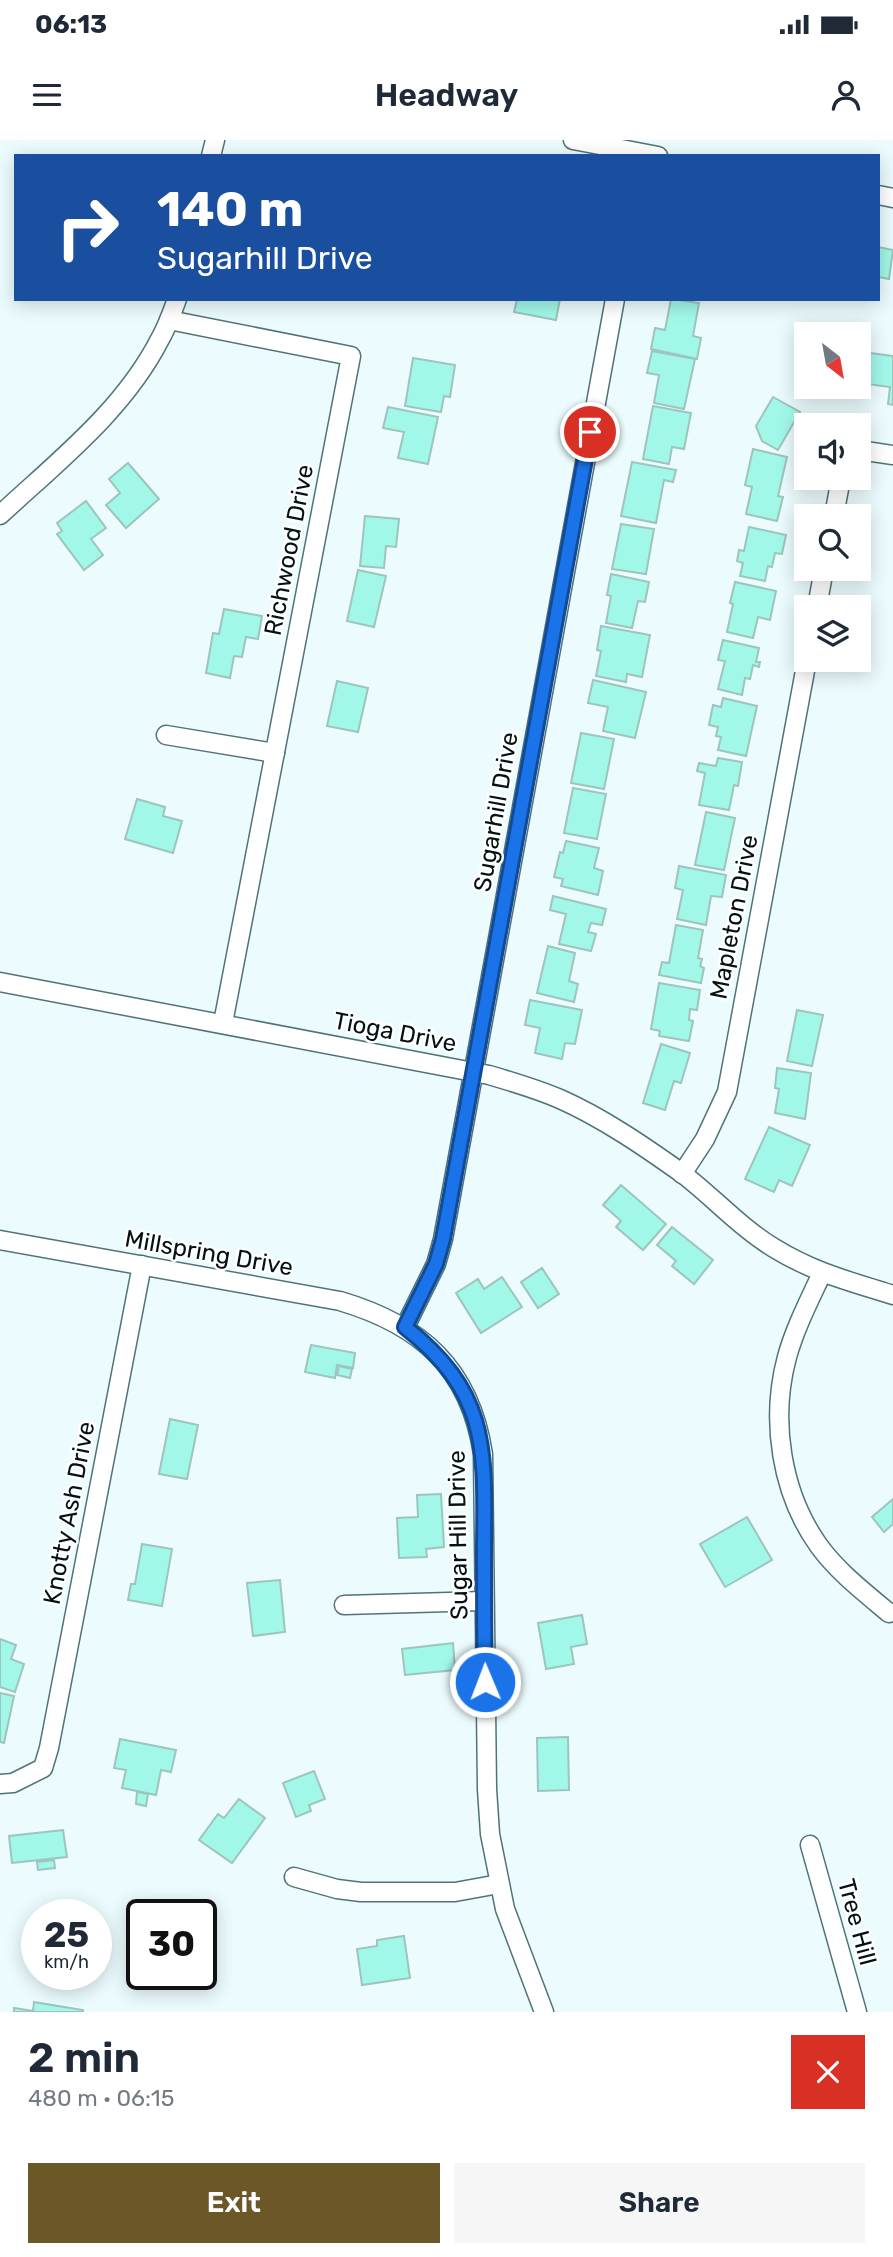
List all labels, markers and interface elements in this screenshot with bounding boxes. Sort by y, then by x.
text: 06:13 [35,9,107,40]
icon: menu [28,76,66,114]
text: Headway [375,76,518,114]
icon: person [827,76,865,114]
text: 140 m [157,180,303,238]
icon: right [42,182,133,273]
text: Sugarhill Drive [157,239,373,277]
north arrow [794,322,872,399]
map controls [794,322,871,672]
pin [560,402,620,462]
icon: arrive [571,413,609,451]
button: sound [794,413,871,490]
street label: Richwood Drive [259,462,319,638]
button: search [794,504,871,581]
button: layers [794,595,871,672]
street label: Sugarhill Drive [468,730,524,894]
street label: Mapleton Drive [704,832,764,1002]
street label: Tioga Drive [331,1006,459,1058]
street label: Millspring Drive [123,1224,295,1282]
street label: Knotty Ash Drive [38,1419,100,1607]
street label: Sugar Hill Drive [443,1450,473,1620]
position arrow [448,1645,522,1719]
street label: Tree Hill [832,1876,882,1968]
speed limit sign: 30 [126,1899,217,1990]
text: 25 [44,1914,89,1956]
text: km/h [44,1951,89,1973]
text: 2 min [28,2033,140,2083]
button: close [791,2035,865,2109]
text: 480 m · 06:15 [28,2084,174,2112]
button: Exit [28,2163,440,2243]
button: Share [454,2163,865,2243]

